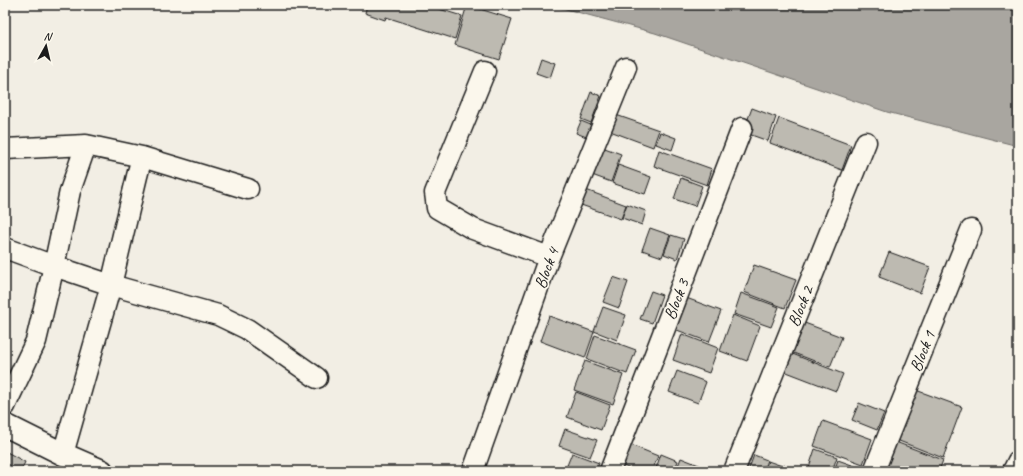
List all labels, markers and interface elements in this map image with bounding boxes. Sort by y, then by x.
north arrow [26,26,66,66]
text: N [43,29,54,44]
street label: Block 4 [529,243,564,291]
street label: Block 3 [659,275,694,322]
street label: Block 2 [783,282,819,330]
street label: Block 1 [905,327,941,375]

